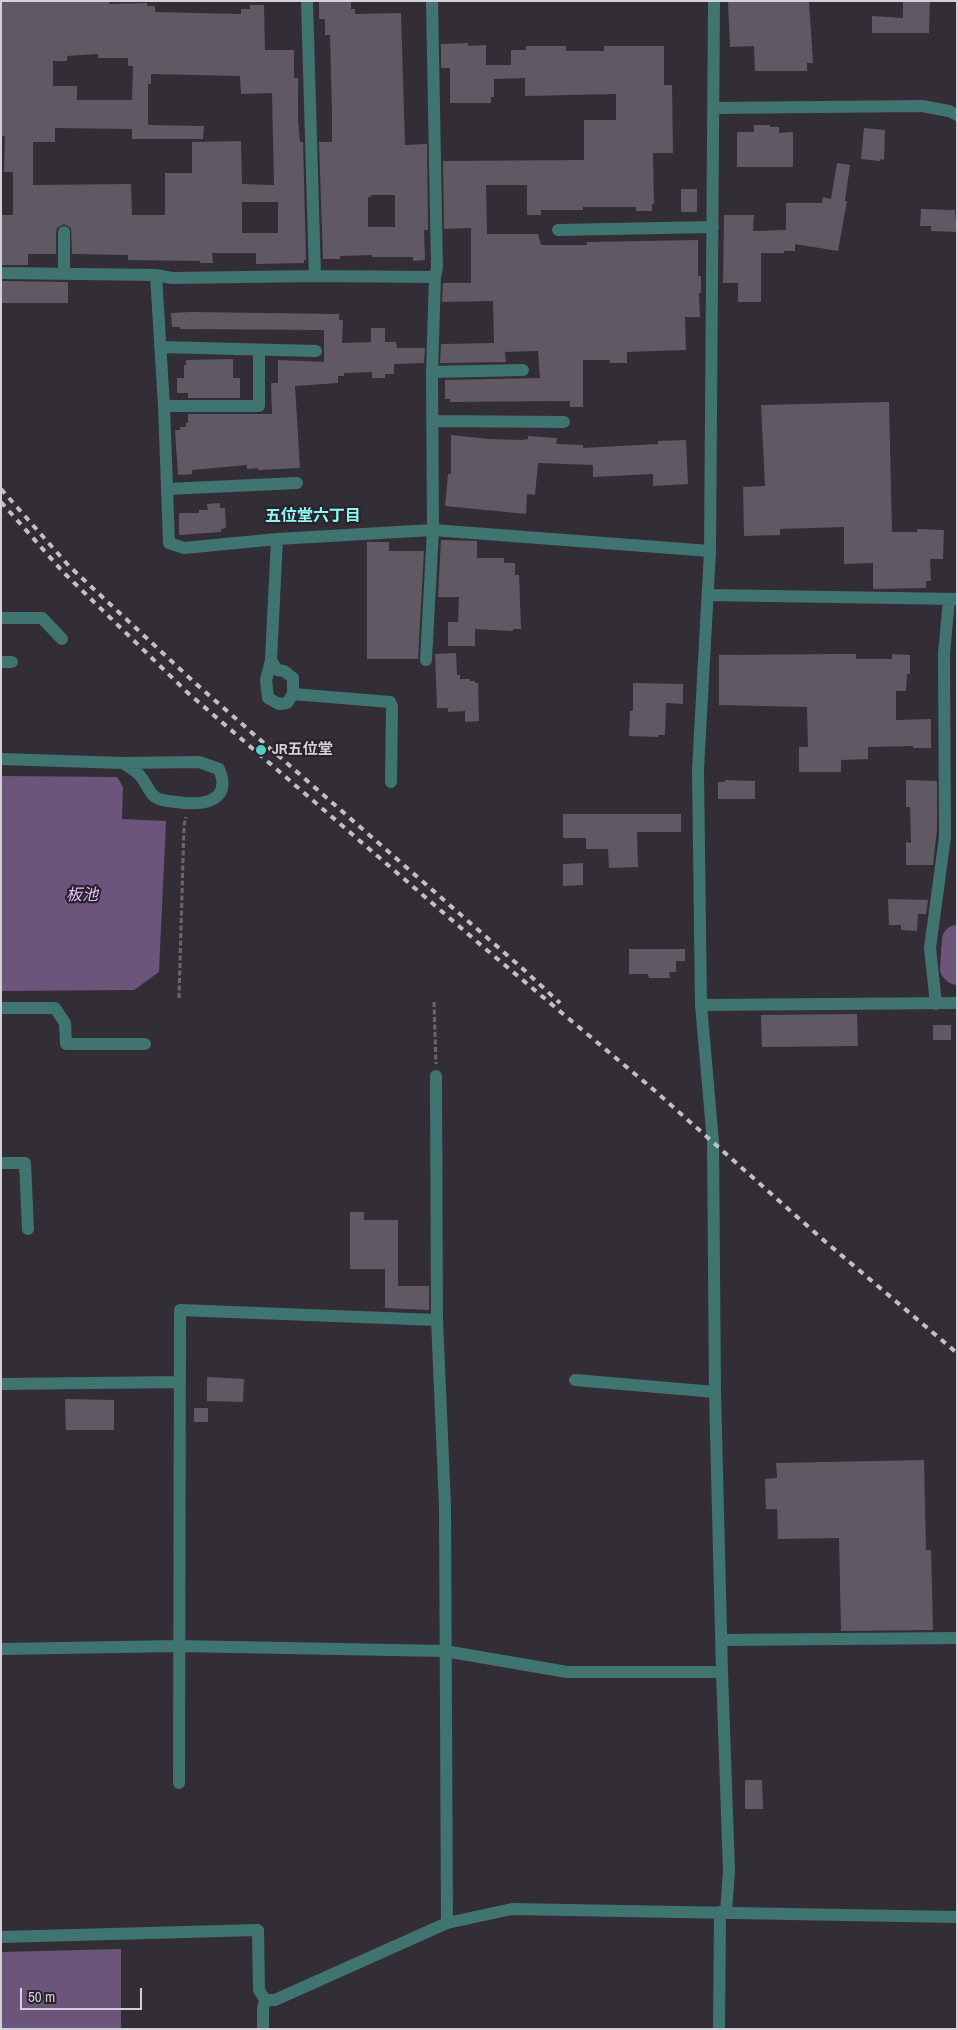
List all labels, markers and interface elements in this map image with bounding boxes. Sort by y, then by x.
district label: 五位堂六丁目 [265,507,361,527]
place label: JR五位堂 [272,741,333,759]
marker: JR五位堂 [254,743,268,757]
water label: 板池 [66,886,98,906]
scale bar [22,1978,145,2010]
text: 50 m [28,1986,55,2007]

